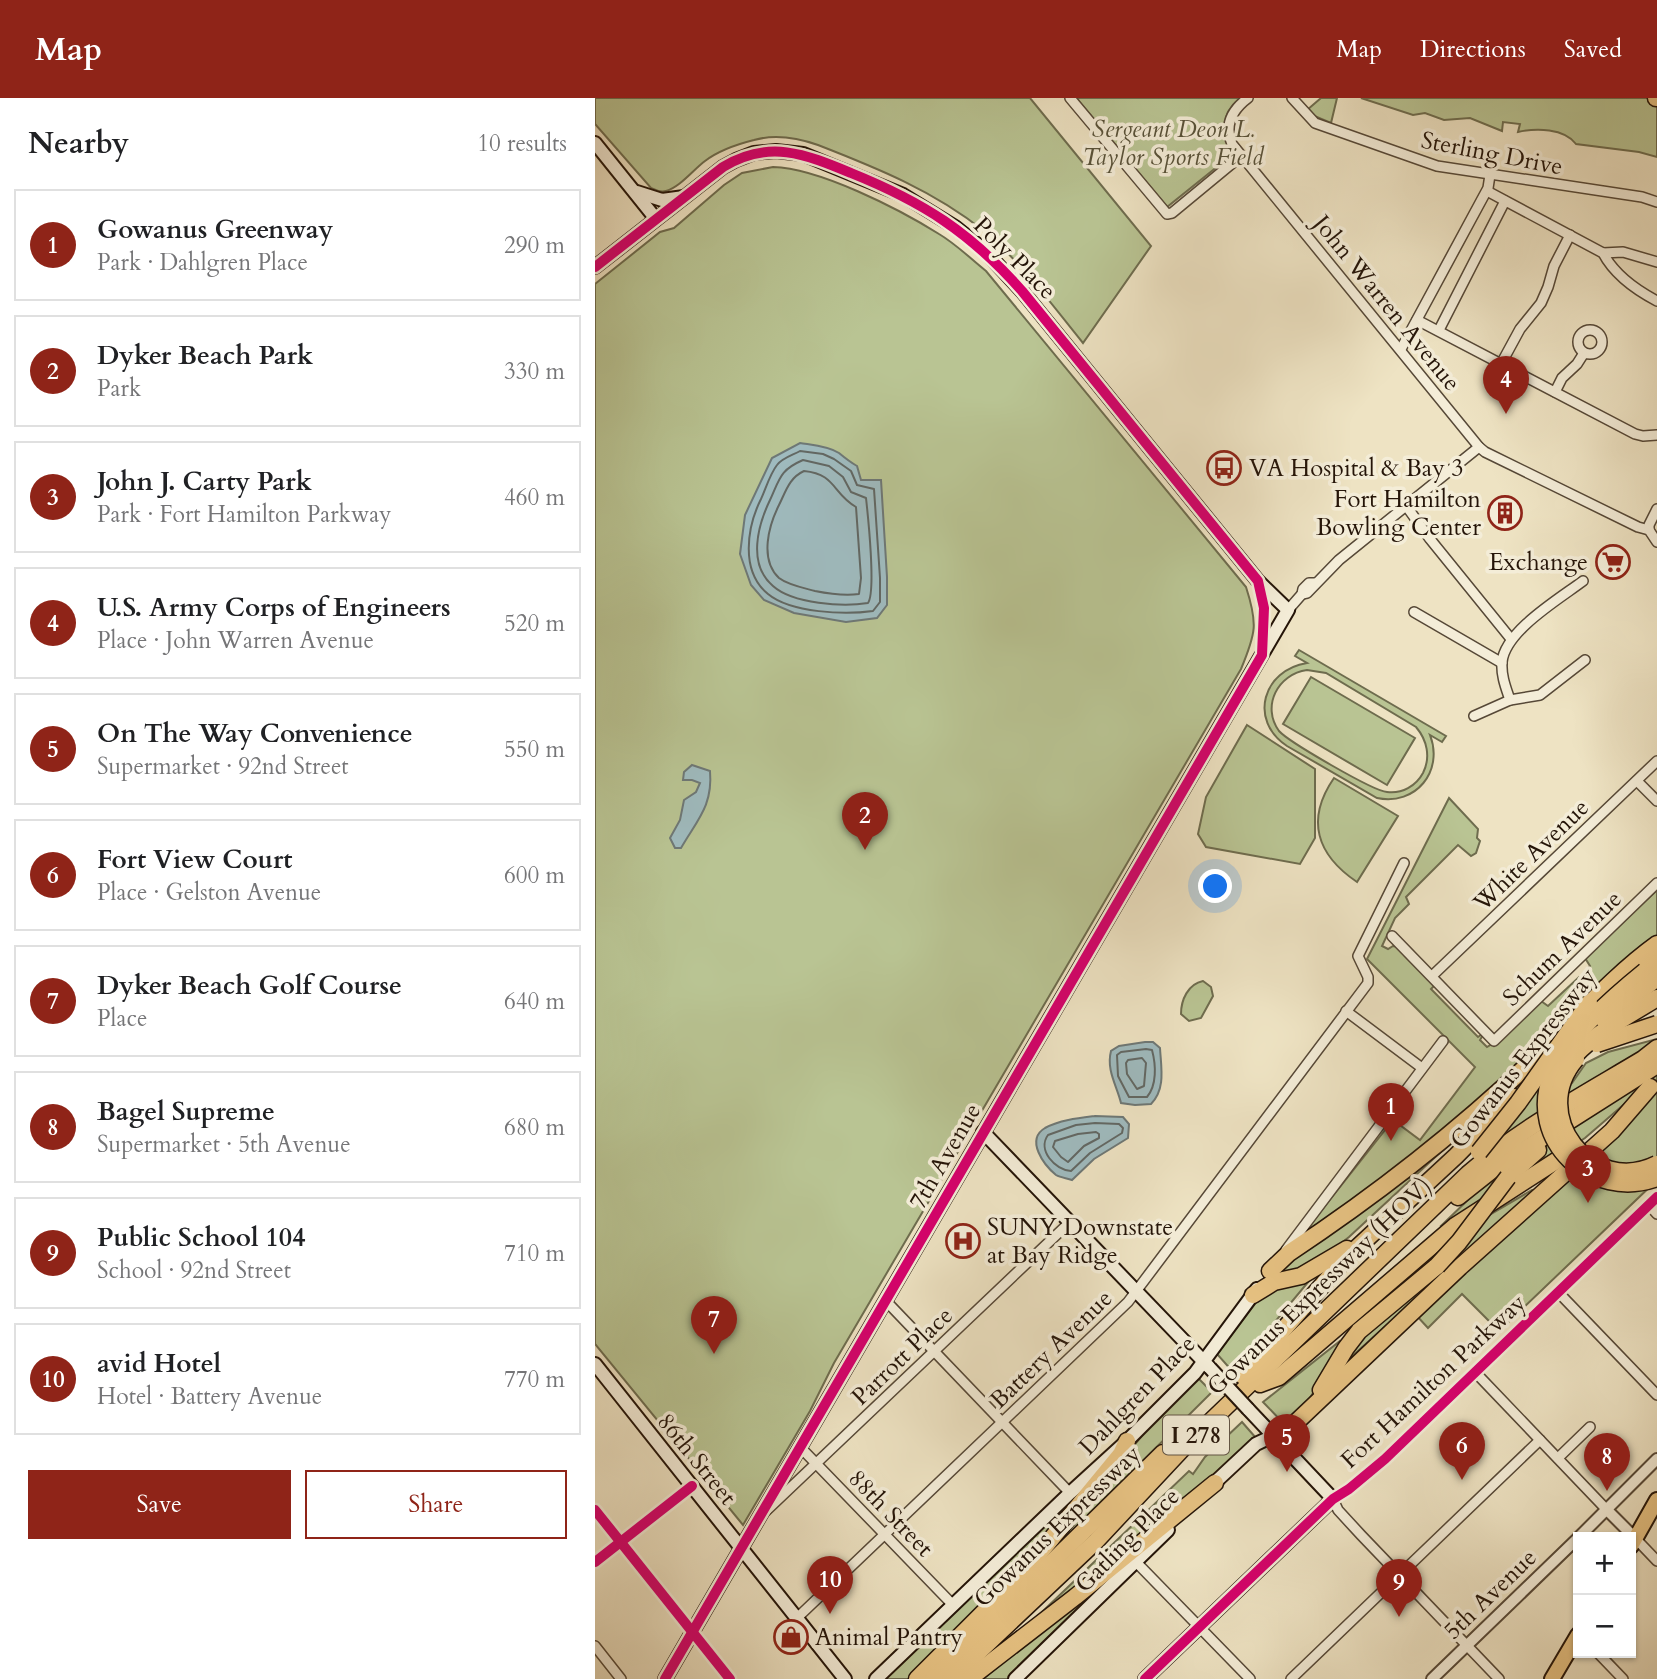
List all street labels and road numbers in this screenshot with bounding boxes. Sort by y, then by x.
street label: Sterling Drive [1418,124,1566,183]
street label: John Warren Avenue [1303,206,1468,398]
street label: Poly Place [966,210,1063,307]
street label: White Avenue [1466,792,1596,920]
street label: Schum Avenue [1496,883,1629,1014]
street label: Gowanus Expressway [1443,961,1604,1155]
street label: 7th Avenue [902,1097,989,1215]
street label: Gowanus Expressway (HOV) [1200,1170,1439,1403]
street label: Battery Avenue [983,1282,1120,1416]
street label: Fort Hamilton Parkway [1334,1287,1533,1476]
street label: Parrott Place [844,1300,960,1413]
street label: Dahlgren Place [1072,1328,1203,1463]
street label: 86th Street [649,1406,744,1513]
road number: I 278 [1163,1416,1229,1454]
street label: Gowanus Expressway [967,1438,1148,1615]
street label: 88th Street [841,1462,941,1564]
street label: Gatling Place [1068,1481,1187,1600]
street label: 5th Avenue [1437,1542,1544,1647]

